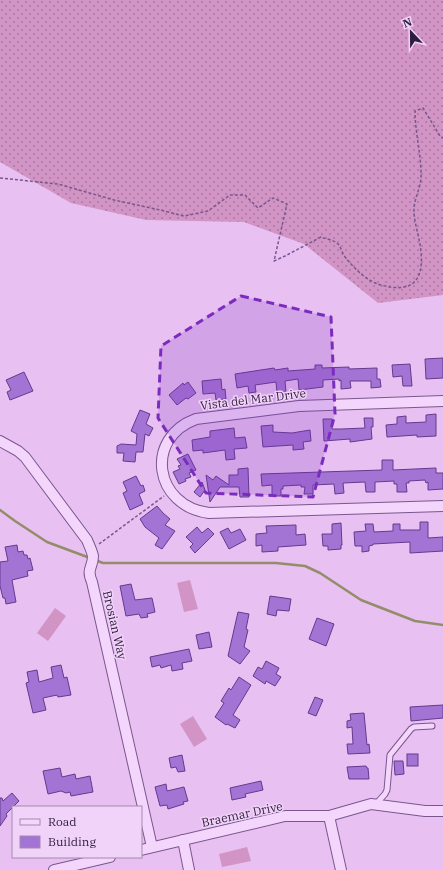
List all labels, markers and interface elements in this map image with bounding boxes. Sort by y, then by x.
north arrow [391,12,431,52]
text: N [401,14,414,31]
street label: Vista del Mar Drive [199,385,307,413]
street label: Brosian Way [100,589,130,662]
street label: Braemar Drive [200,798,284,830]
legend [12,806,142,858]
text: Road [48,814,77,829]
text: Building [48,834,96,849]

